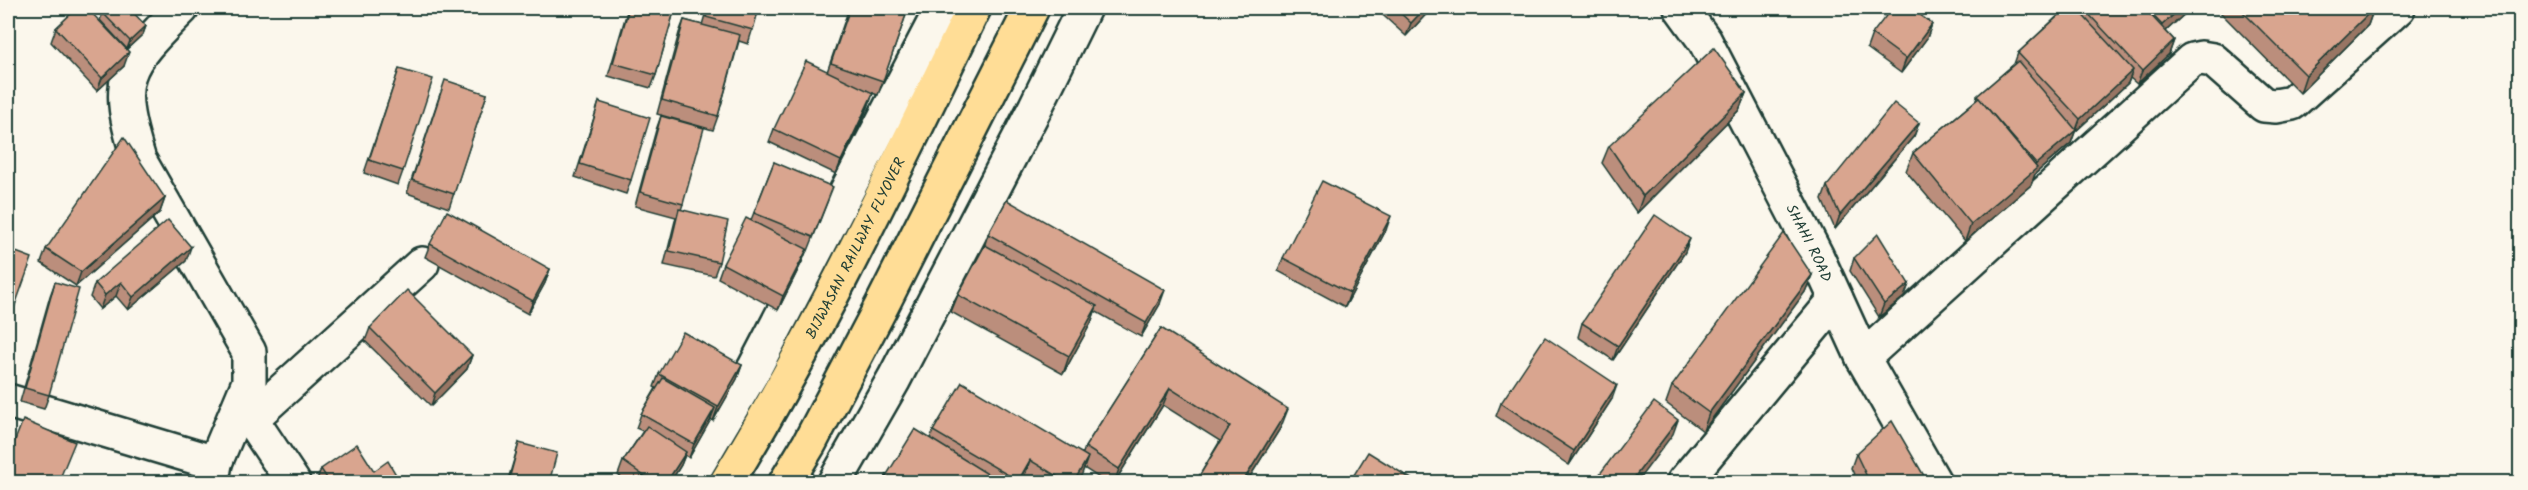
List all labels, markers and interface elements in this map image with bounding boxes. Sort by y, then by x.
street label: BIJWASAN RAILWAY FLYOVER [800,153,913,344]
street label: SHAHI ROAD [1779,200,1838,287]

